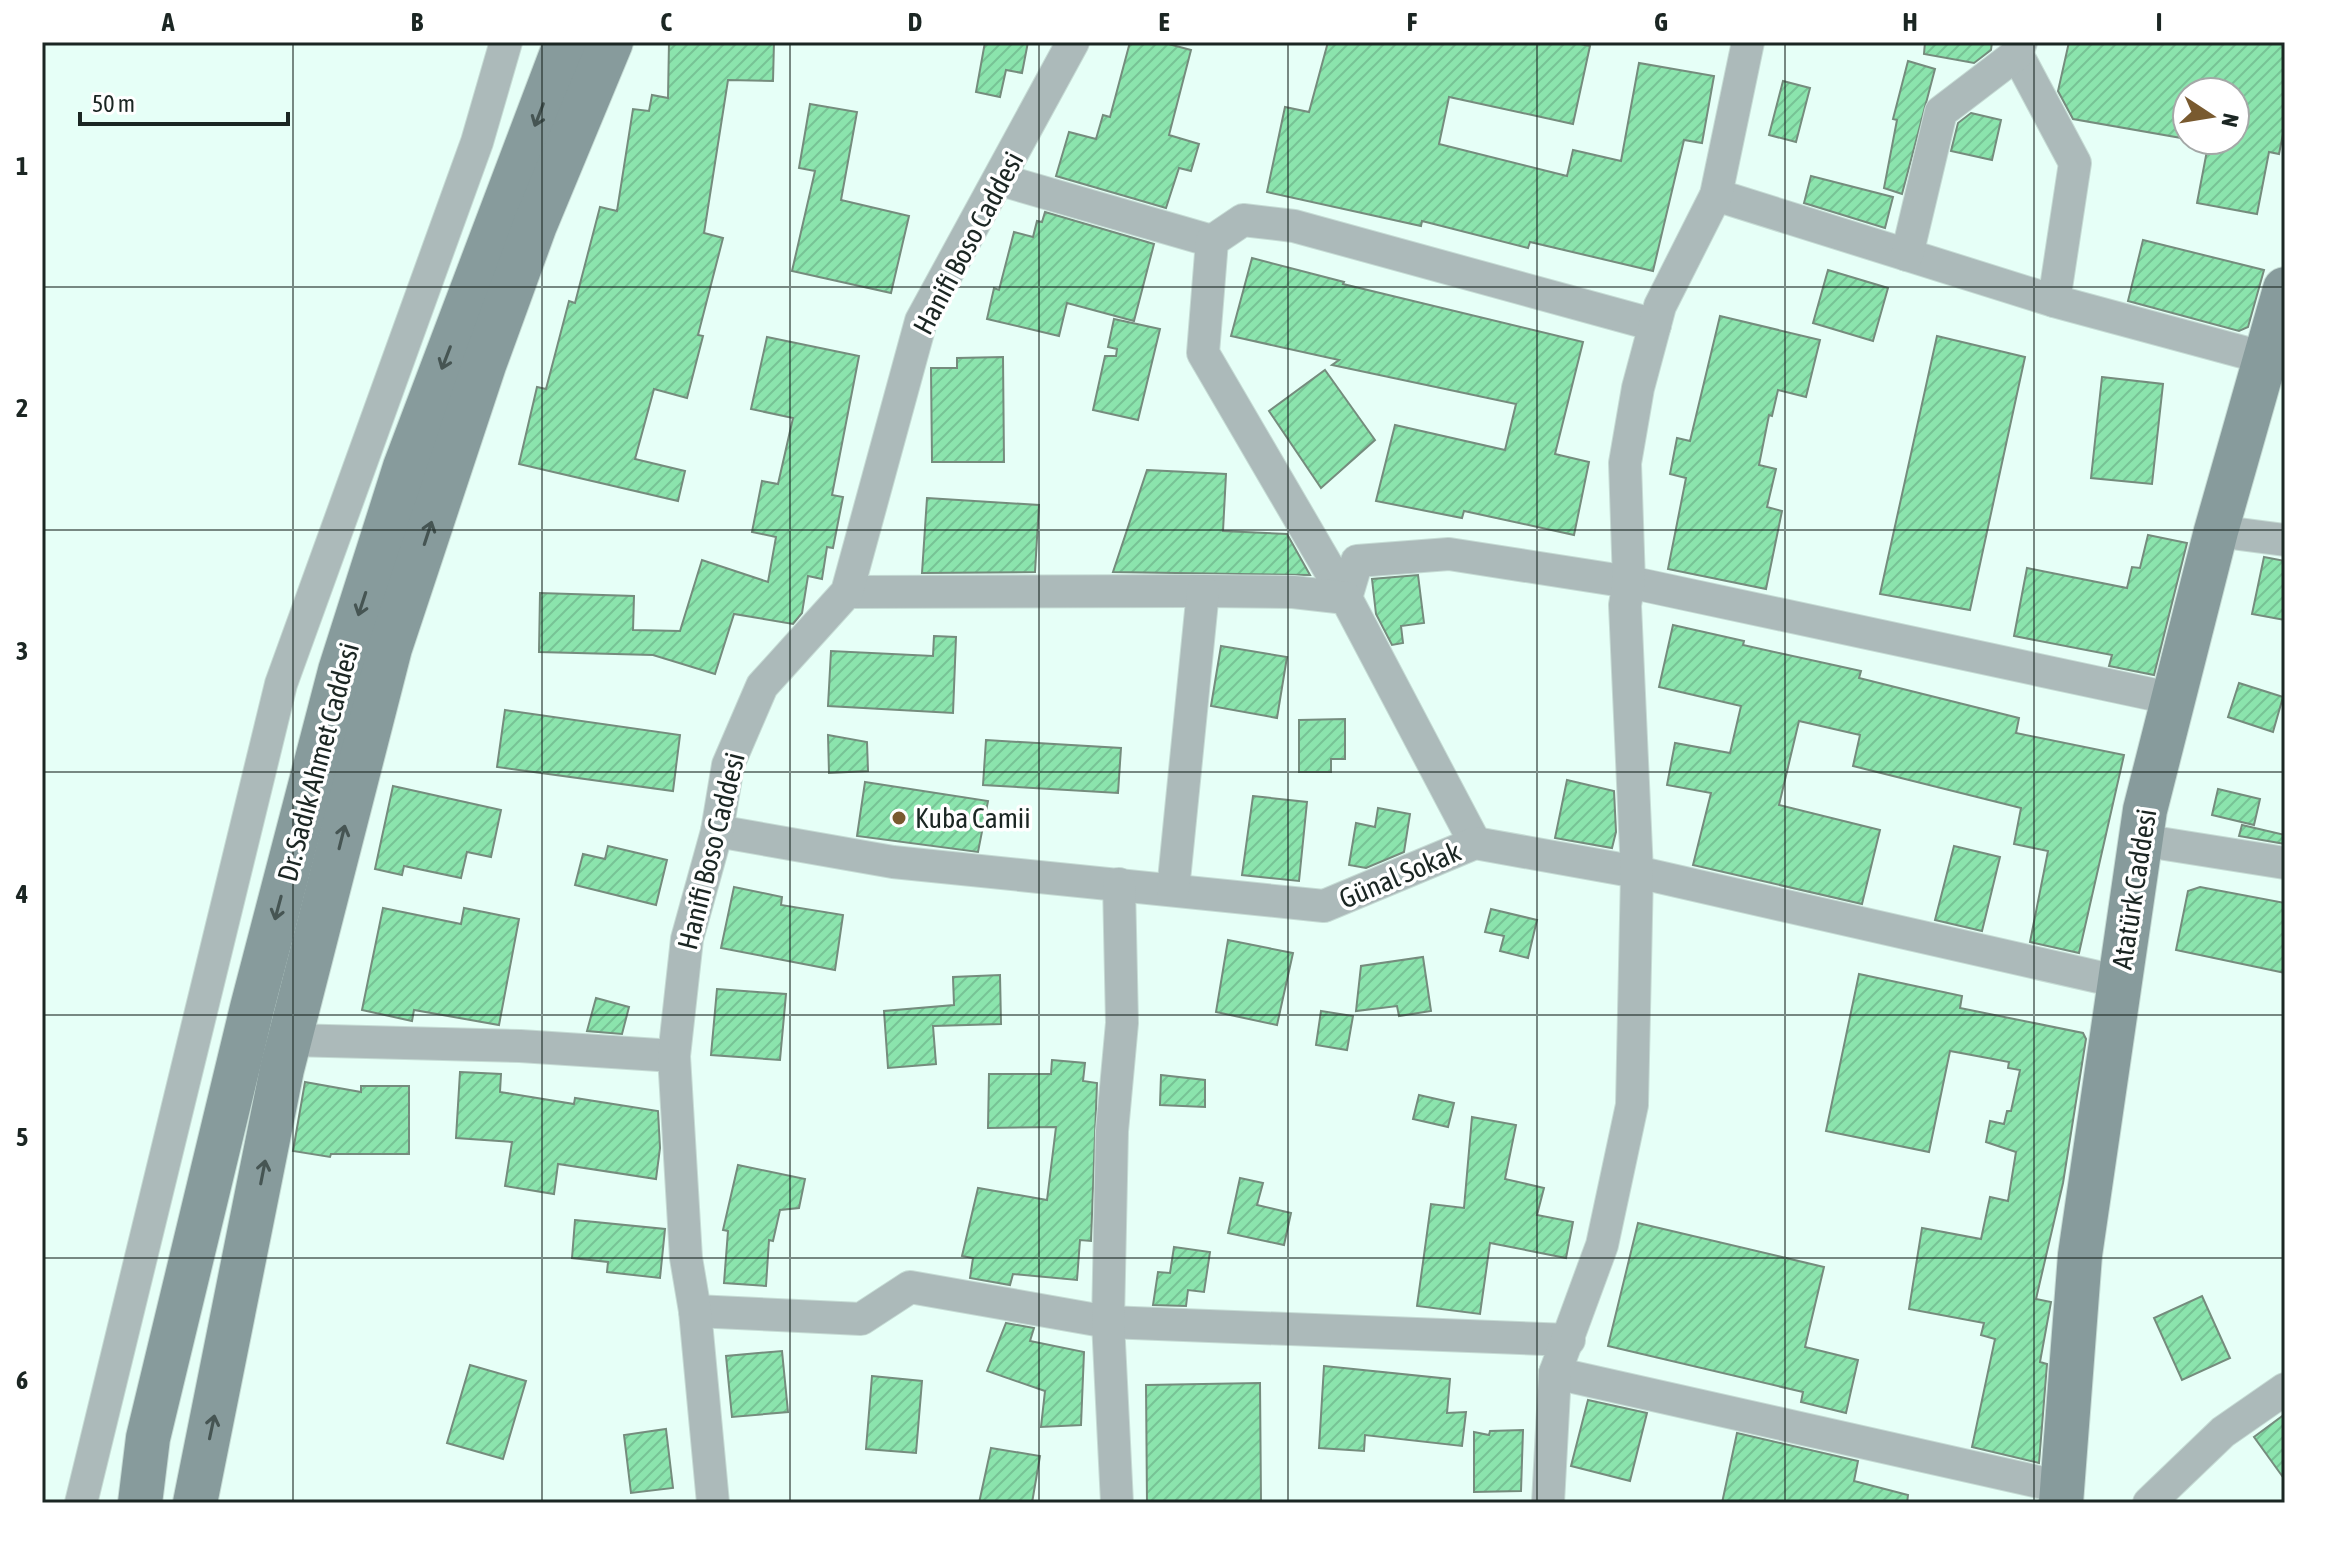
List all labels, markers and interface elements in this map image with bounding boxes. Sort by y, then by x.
text: A [161,7,175,37]
text: B [411,7,424,37]
text: C [660,7,672,37]
text: D [908,7,922,37]
text: E [1158,7,1170,37]
text: F [1407,7,1418,37]
text: G [1654,7,1668,37]
text: H [1902,7,1918,37]
text: I [2156,7,2162,37]
scale bar [80,76,288,126]
north arrow [2171,76,2251,156]
text: 50 m [92,90,135,117]
one-way arrow [531,102,545,127]
text: N [2216,111,2245,129]
street label: Hanifi Boso Caddesi [906,146,1030,340]
text: 1 [16,151,28,181]
one-way arrow [438,345,453,370]
text: 2 [16,393,28,423]
one-way arrow [422,521,437,546]
one-way arrow [353,591,368,616]
text: 3 [16,636,28,666]
street label: Dr. Sadık Ahmet Caddesi [271,639,365,885]
street label: Hanifi Boso Caddesi [671,749,751,953]
place label: Kuba Camii [915,802,1031,834]
street label: Atatürk Caddesi [2106,806,2162,972]
marker: Kuba Camii [890,809,908,827]
one-way arrow [335,825,350,851]
street label: Günal Sokak [1334,835,1466,915]
text: 4 [15,879,28,909]
one-way arrow [270,895,285,921]
text: 5 [16,1122,28,1152]
one-way arrow [256,1160,271,1185]
text: 6 [16,1365,28,1395]
one-way arrow [205,1414,220,1440]

